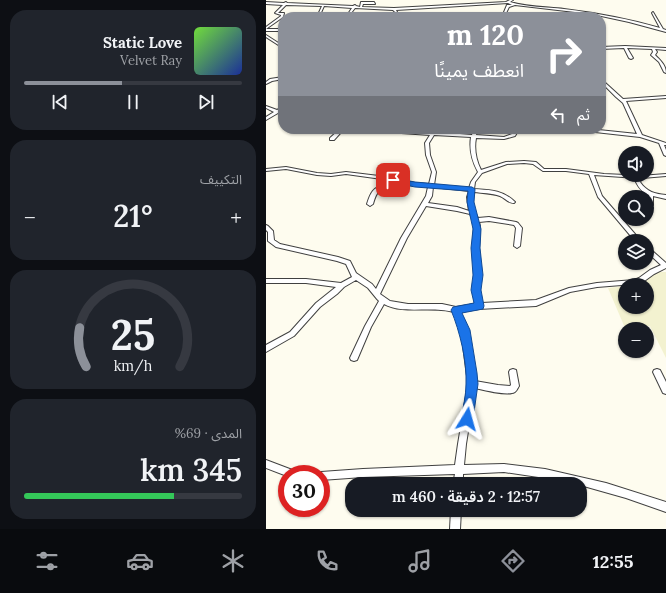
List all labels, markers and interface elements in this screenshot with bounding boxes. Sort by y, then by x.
text: 120 m [447,17,524,53]
icon: right [538,28,590,80]
text: Static Love [103,33,182,52]
text: Velvet Ray [120,52,182,69]
text: انعطف يمينًا [434,59,524,82]
icon: previous [49,91,71,113]
icon: pause [122,91,144,113]
icon: next [195,91,217,113]
icon: left [547,104,569,126]
text: ثم [577,105,590,124]
map controls [618,146,654,358]
button: sound [618,146,654,182]
pin [376,163,410,197]
icon: arrive [382,169,404,191]
text: التكييف [200,171,242,188]
button: search [618,190,654,226]
text: 21° [113,197,153,235]
text: − [24,203,36,231]
text: + [230,203,242,231]
button: layers [618,234,654,270]
button: + [618,278,654,314]
text: 25 [111,308,155,361]
button: − [618,322,654,358]
text: km/h [114,357,153,376]
position arrow [446,398,488,440]
text: المدى · 69% [175,425,242,442]
text: 345 km [140,451,242,489]
speed limit sign: 30 [278,465,330,517]
text: 12:57 · 2 دقيقة · 460 m [392,487,540,506]
icon: filters [33,547,61,575]
icon: car [126,547,154,575]
icon: climate [219,547,247,575]
icon: phone [313,547,341,575]
icon: music [406,547,434,575]
icon: directions [499,547,527,575]
text: 12:55 [593,550,633,573]

